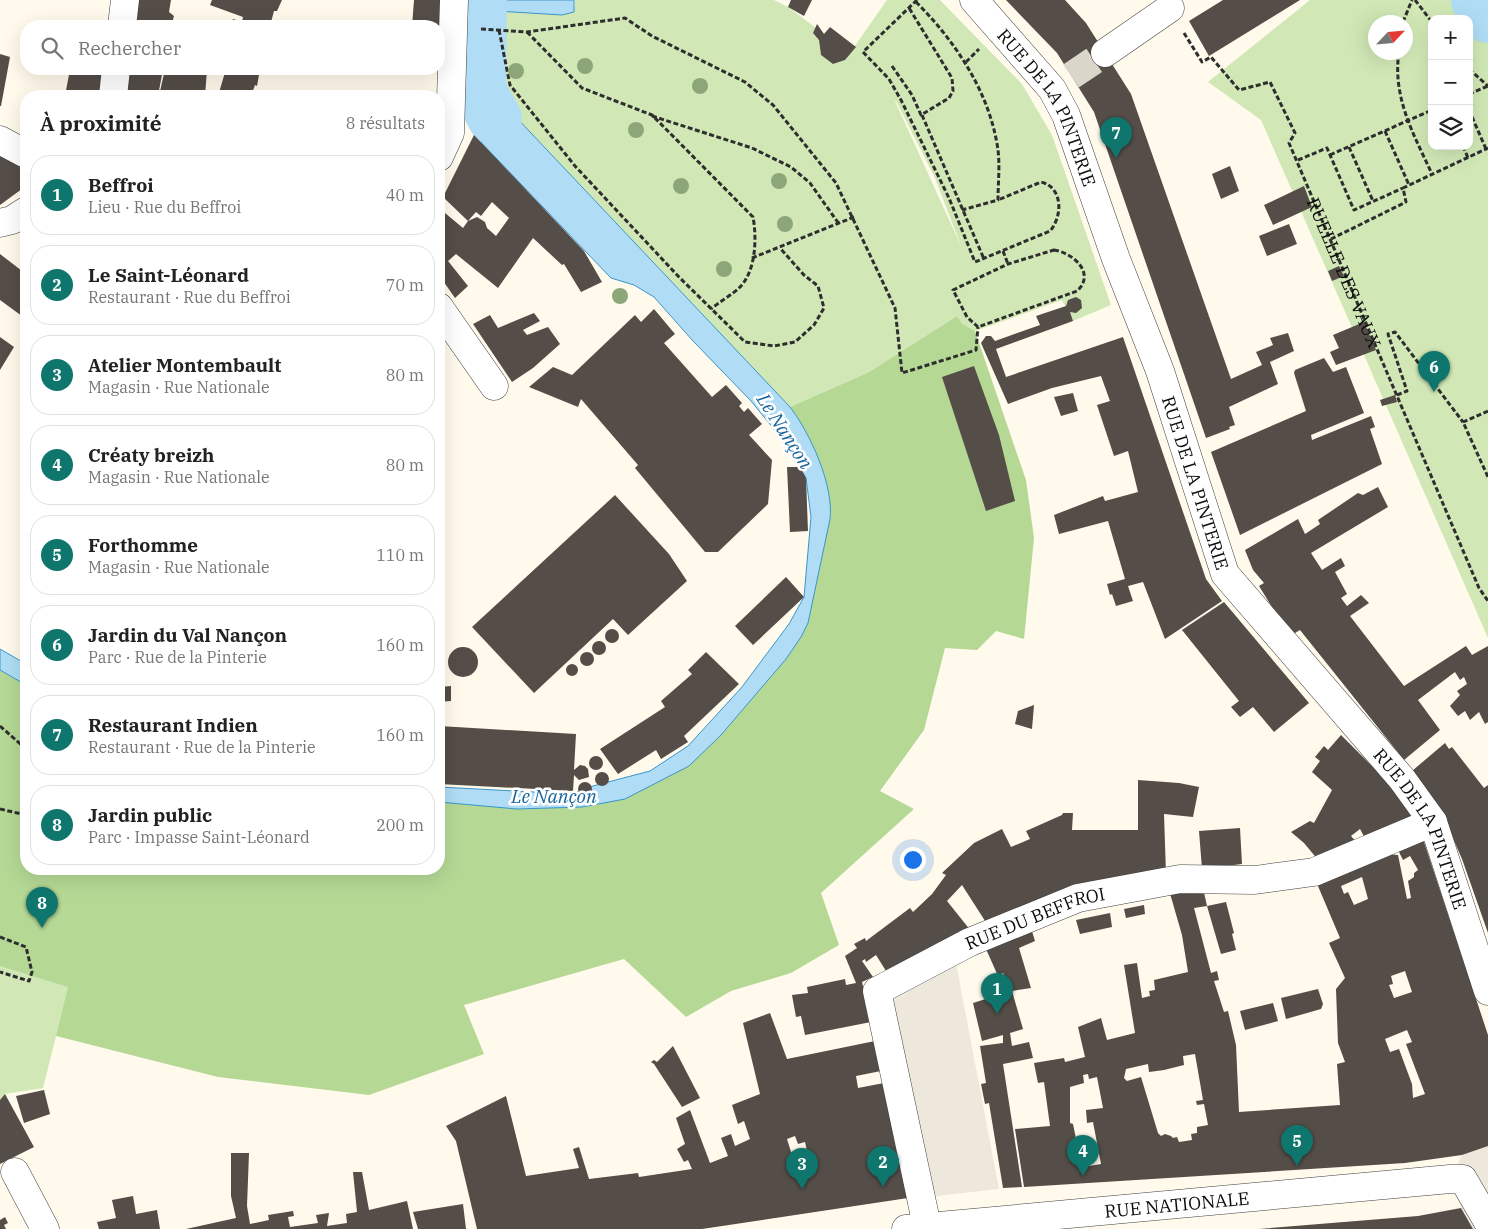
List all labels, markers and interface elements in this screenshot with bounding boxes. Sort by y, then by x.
north arrow [1368,15,1413,60]
map controls [1428,15,1473,150]
button: + [1428,15,1473,60]
search box [20,20,445,75]
street label: RUE DE LA PINTERIE [993,23,1101,189]
icon: search [38,34,66,62]
text: Rechercher [78,36,181,60]
button: − [1428,60,1473,105]
button: layers [1428,105,1473,150]
text: À proximité [40,109,162,137]
text: 8 résultats [346,113,425,133]
pin: 7 [1100,117,1132,158]
text: Beffroi [88,173,154,197]
text: 1 [52,185,62,205]
text: 40 m [386,185,424,205]
street label: RUELLE DES VAUX [1302,194,1387,351]
text: Lieu · Rue du Beffroi [88,197,241,217]
text: Le Saint-Léonard [88,263,249,287]
text: 2 [52,275,62,295]
text: 70 m [386,275,424,295]
text: Restaurant · Rue du Beffroi [88,287,291,307]
pin: 6 [1418,351,1450,392]
text: Atelier Montembault [88,353,281,377]
text: 3 [52,365,62,385]
text: 80 m [386,365,424,385]
text: Magasin · Rue Nationale [88,377,270,397]
water label: Le Nançon [751,388,818,474]
street label: RUE DE LA PINTERIE [1157,393,1234,573]
text: Créaty breizh [88,443,214,467]
text: 4 [52,455,62,475]
text: 80 m [386,455,424,475]
text: Magasin · Rue Nationale [88,467,270,487]
text: Forthomme [88,533,198,557]
text: 5 [52,545,62,565]
text: 110 m [376,545,424,565]
text: Magasin · Rue Nationale [88,557,270,577]
text: Jardin du Val Nançon [88,623,287,647]
text: 6 [52,635,62,655]
text: 160 m [376,635,424,655]
text: Parc · Rue de la Pinterie [88,647,267,667]
text: Restaurant Indien [88,713,258,737]
text: 7 [52,725,62,745]
text: 160 m [376,725,424,745]
text: Restaurant · Rue de la Pinterie [88,737,316,757]
street label: RUE DE LA PINTERIE [1369,743,1472,912]
water label: Le Nançon [510,784,597,808]
text: Jardin public [88,803,212,827]
text: 8 [52,815,62,835]
text: 200 m [376,815,424,835]
text: Parc · Impasse Saint-Léonard [88,827,310,847]
your location [900,847,926,873]
street label: RUE DU BEFFROI [962,882,1107,954]
pin: 8 [26,887,58,928]
pin: 1 [981,973,1013,1014]
pin: 5 [1281,1125,1313,1166]
pin: 4 [1067,1135,1099,1176]
pin: 2 [867,1146,899,1187]
pin: 3 [786,1148,818,1189]
street label: RUE NATIONALE [1103,1186,1250,1222]

